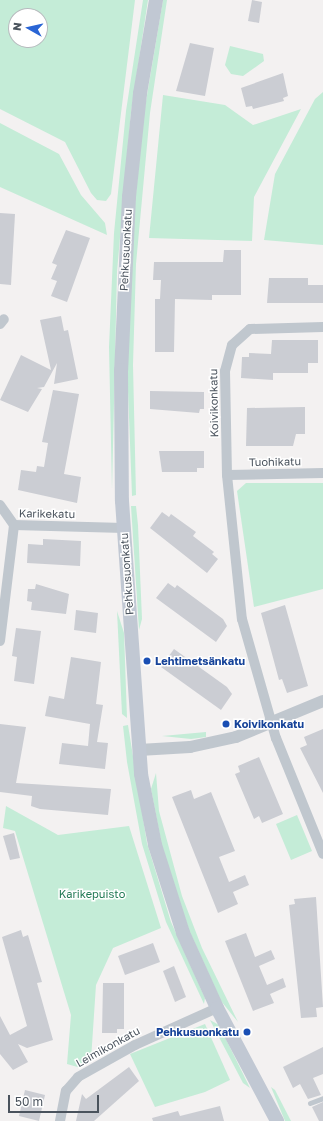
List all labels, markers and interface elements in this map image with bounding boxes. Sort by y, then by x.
north arrow [8,8,48,48]
text: N [10,21,24,31]
street label: Pehkusuonkatu [117,209,135,291]
street label: Koivikonkatu [207,369,221,437]
street label: Tuohikatu [249,455,301,469]
street label: Karikekatu [19,507,75,521]
street label: Pehkusuonkatu [118,533,136,615]
place label: Lehtimetsänkatu [155,654,245,668]
marker: Lehtimetsänkatu [142,656,152,666]
place label: Koivikonkatu [234,717,304,731]
marker: Koivikonkatu [221,719,231,729]
park label: Karikepuisto [59,887,125,901]
street label: Leimikonkatu [74,1024,142,1070]
place label: Pehkusuonkatu [156,1025,239,1039]
marker: Pehkusuonkatu [242,1027,252,1037]
scale bar [10,1087,101,1113]
text: 50 m [15,1094,43,1109]

